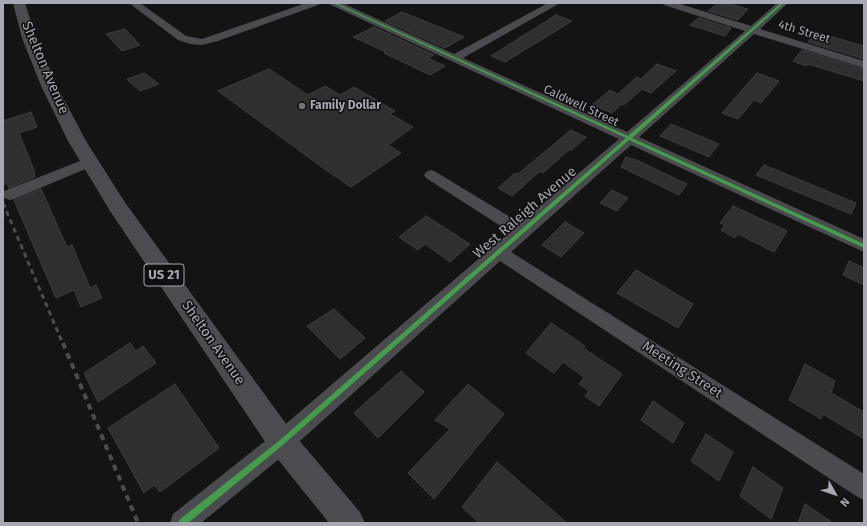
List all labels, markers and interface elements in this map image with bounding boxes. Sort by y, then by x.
street label: 4th Street [776,17,832,47]
street label: Shelton Avenue [18,19,72,117]
street label: Caldwell Street [541,82,621,130]
place label: Family Dollar [310,99,381,113]
marker: Family Dollar [297,101,307,111]
street label: West Raleigh Avenue [470,164,580,262]
road number: US 21 [144,264,184,286]
street label: Shelton Avenue [178,298,248,388]
street label: Meeting Street [639,338,725,402]
north arrow [815,474,855,514]
text: N [837,495,852,509]

